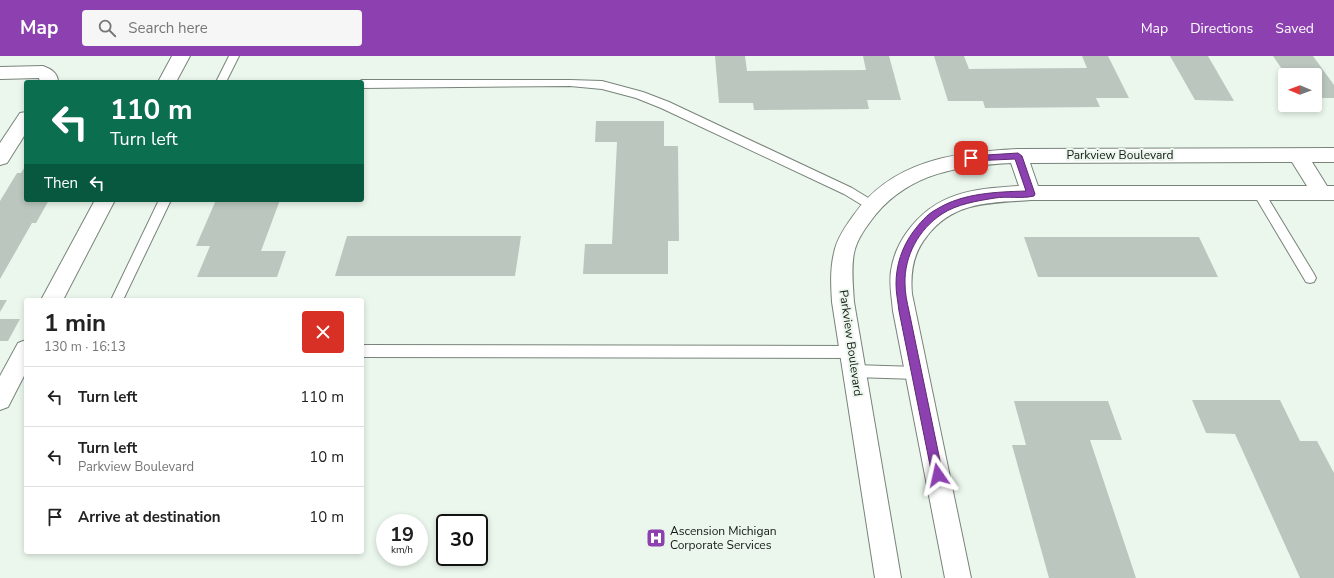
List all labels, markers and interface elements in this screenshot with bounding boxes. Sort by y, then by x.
search box [82,10,362,46]
text: Map [20,15,58,41]
icon: search [96,17,118,39]
text: Search here [128,18,208,38]
text: Map [1141,19,1168,38]
text: Directions [1190,19,1253,38]
text: Saved [1275,19,1314,38]
north arrow [1278,68,1322,112]
map controls [1278,68,1322,112]
text: 110 m [110,91,193,129]
icon: left [44,96,96,148]
text: Turn left [110,127,178,151]
pin [954,141,988,175]
icon: arrive [960,147,982,169]
street label: Parkview Boulevard [1066,147,1174,163]
icon: left [86,172,108,194]
text: Then [44,173,78,193]
street label: Parkview Boulevard [836,289,866,397]
text: 1 min [44,307,106,339]
button: close [302,311,344,353]
text: 130 m · 16:13 [44,338,126,356]
icon: left [44,386,66,408]
text: Turn left [78,387,137,407]
text: 110 m [300,387,344,407]
text: Turn left [78,438,137,458]
icon: left [44,446,66,468]
text: 10 m [309,447,344,467]
position arrow [917,454,959,496]
text: Parkview Boulevard [78,458,194,476]
icon: arrive [44,506,66,528]
text: Arrive at destination [78,507,221,527]
text: 10 m [309,507,344,527]
speed limit sign: 30 [436,514,488,566]
text: 19 [390,521,414,548]
place label: Ascension Michigan Corporate Services [670,523,777,553]
hospital icon: Ascension Michigan Corporate Services [645,527,667,549]
text: km/h [391,543,413,557]

